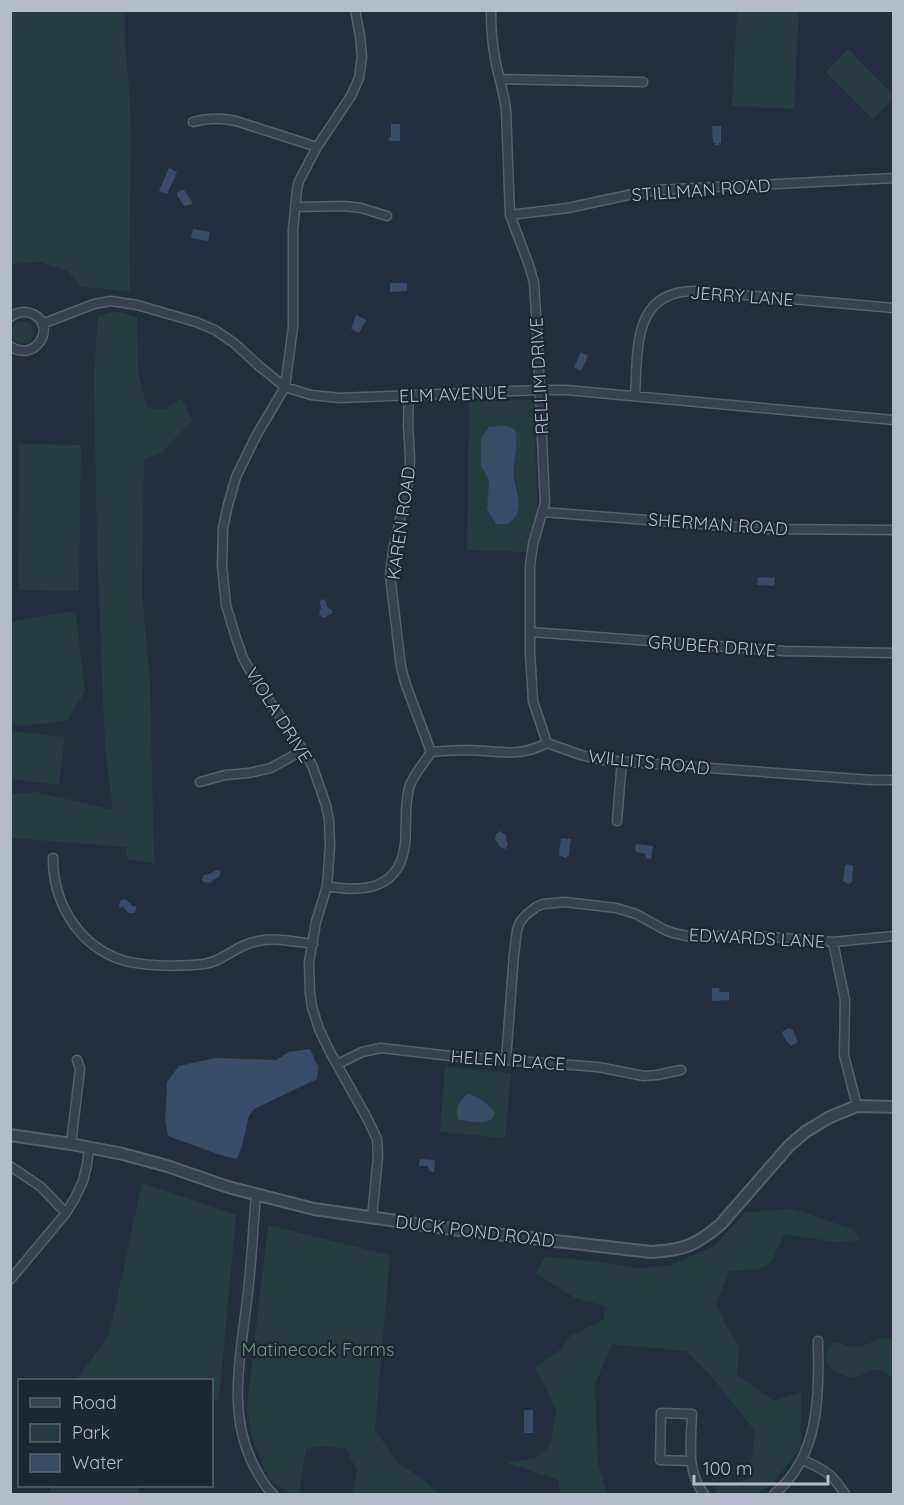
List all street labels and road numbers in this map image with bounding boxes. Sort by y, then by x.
street label: STILLMAN ROAD [631,174,771,206]
street label: JERRY LANE [689,281,795,311]
street label: RELLIM DRIVE [524,317,554,435]
street label: ELM AVENUE [399,381,507,407]
street label: KAREN ROAD [382,465,420,581]
street label: SHERMAN ROAD [647,508,789,540]
street label: GRUBER DRIVE [647,630,777,662]
street label: VIOLA DRIVE [241,663,317,767]
street label: WILLITS ROAD [587,744,711,780]
street label: EDWARDS LANE [688,923,826,953]
street label: HELEN PLACE [450,1045,566,1075]
street label: DUCK POND ROAD [394,1210,556,1252]

